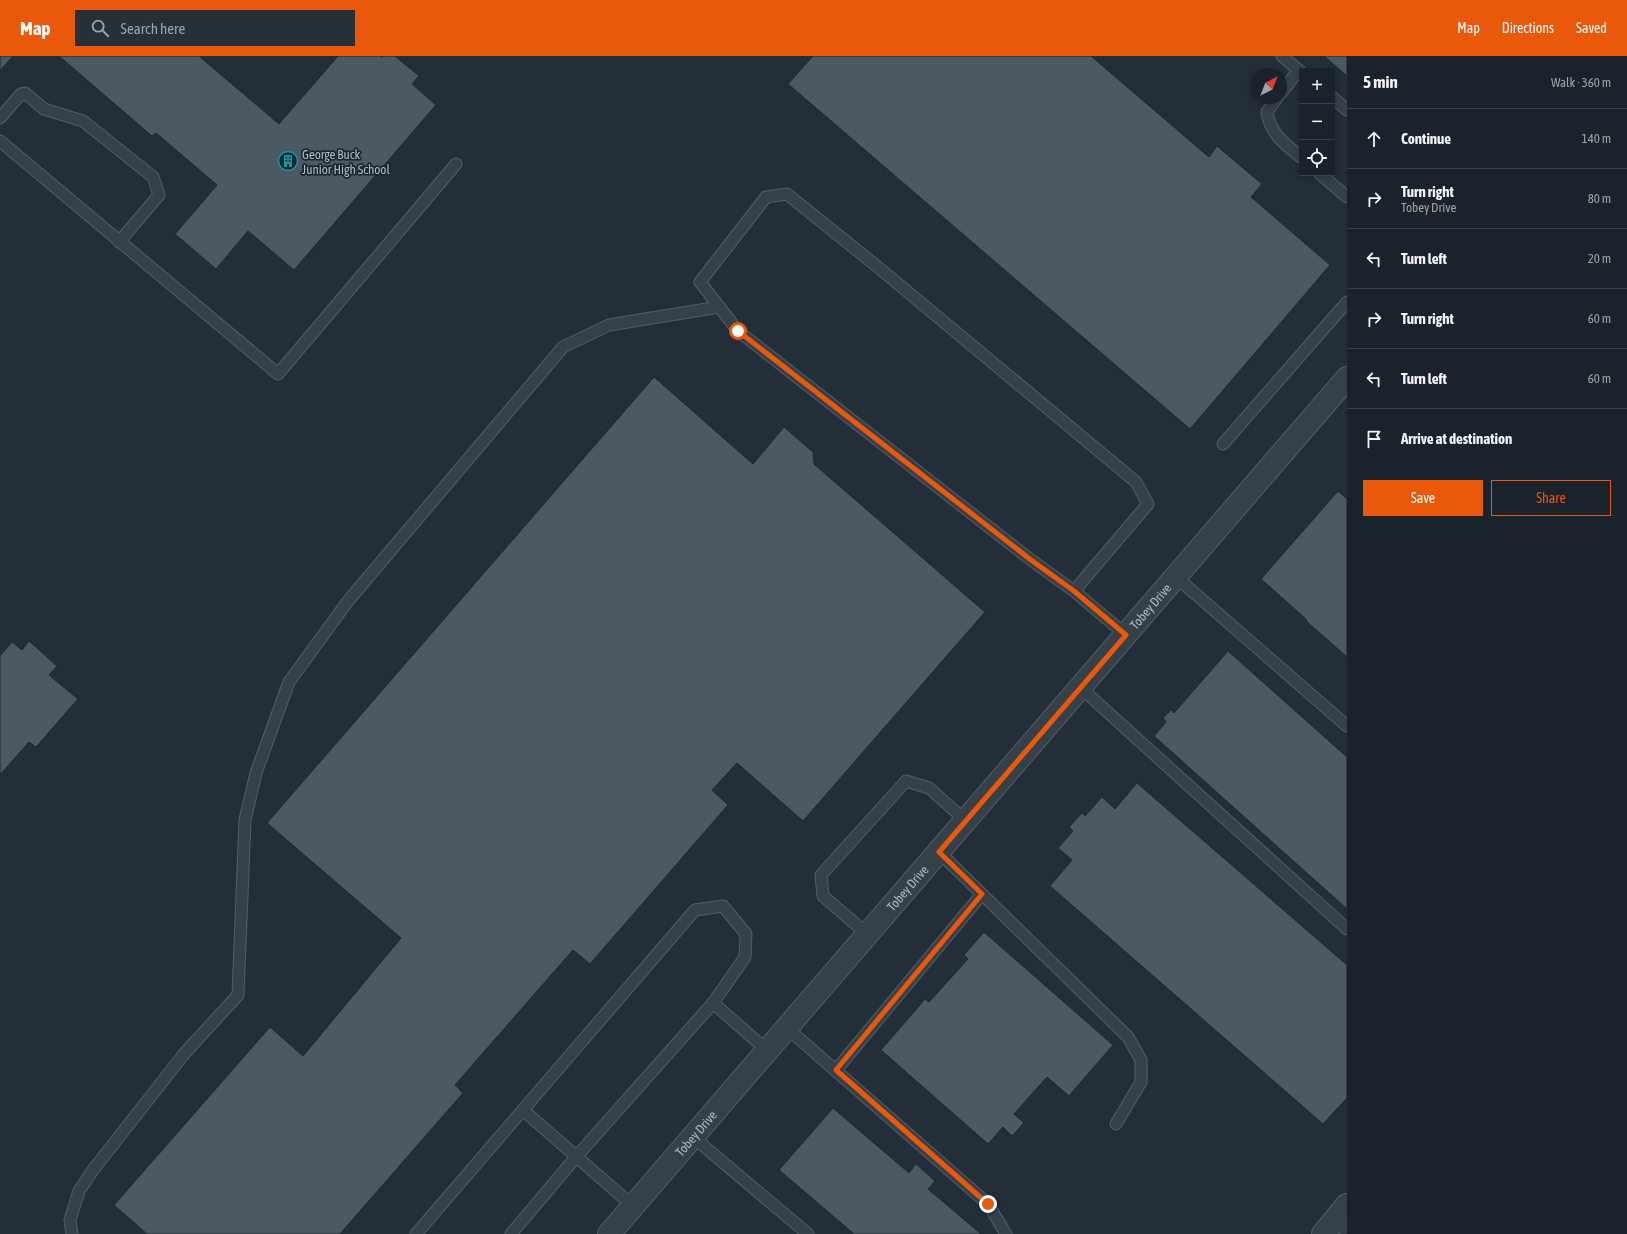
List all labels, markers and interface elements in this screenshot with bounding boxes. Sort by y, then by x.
search box [75,10,355,46]
text: Map [20,17,51,39]
icon: search [89,17,111,39]
text: Search here [121,20,185,37]
text: Map [1457,20,1480,36]
text: Directions [1502,20,1554,36]
text: Saved [1576,20,1607,36]
north arrow [1251,68,1287,104]
map controls [1299,68,1335,176]
button: + [1299,68,1335,104]
text: 5 min [1363,72,1398,92]
text: Walk · 360 m [1551,75,1611,90]
button: − [1299,104,1335,140]
icon: ahead [1363,128,1385,150]
text: Continue [1401,130,1451,147]
text: 140 m [1582,131,1611,146]
button: locate [1299,140,1335,176]
place label: George Buck Junior High School [302,147,390,177]
building icon: George Buck Junior High School [277,150,299,172]
text: Turn right [1401,183,1454,200]
icon: right [1363,188,1385,210]
text: 80 m [1588,191,1611,206]
text: Tobey Drive [1401,200,1456,215]
icon: left [1363,248,1385,270]
text: Turn left [1401,250,1447,267]
text: 20 m [1588,251,1611,266]
icon: right [1363,308,1385,330]
text: Turn right [1401,310,1454,327]
text: 60 m [1588,311,1611,326]
route start [729,322,747,340]
icon: left [1363,368,1385,390]
text: Turn left [1401,370,1447,387]
text: 60 m [1588,371,1611,386]
icon: arrive [1363,428,1385,450]
text: Arrive at destination [1401,430,1512,447]
button: Save [1363,480,1483,516]
button: Share [1491,480,1611,516]
street label: Tobey Drive [1127,581,1175,632]
street label: Tobey Drive [884,862,932,914]
street label: Tobey Drive [672,1108,720,1159]
route end [979,1195,997,1213]

